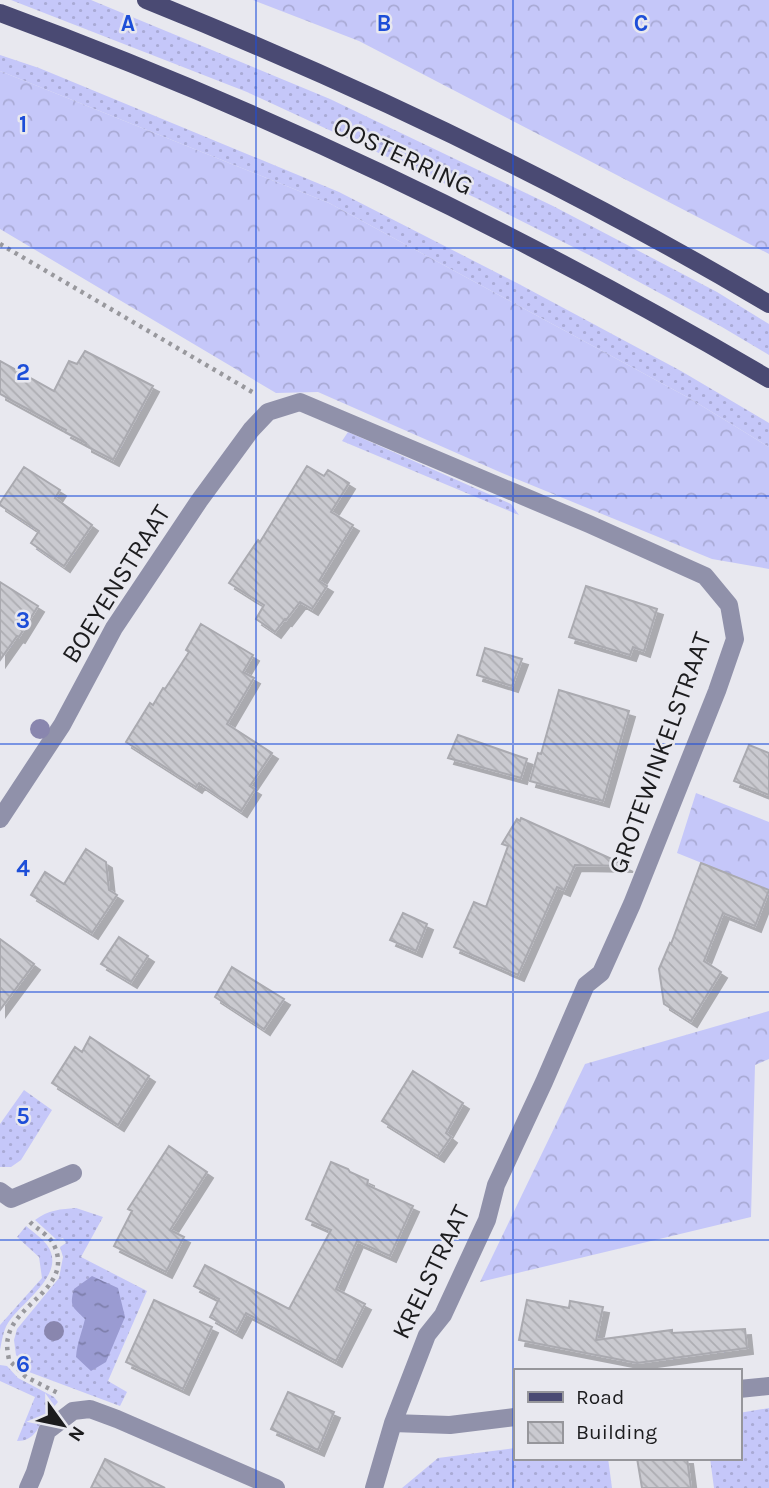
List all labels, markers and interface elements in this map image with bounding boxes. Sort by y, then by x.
text: A [121,10,135,37]
text: B [377,10,391,37]
text: C [634,10,648,37]
street label: OOSTERRING [328,110,478,202]
text: 1 [19,111,27,138]
text: 2 [16,359,30,386]
street label: BOEYENSTRAAT [55,499,177,669]
text: 3 [16,607,30,634]
street label: GROTEWINKELSTRAAT [602,628,718,878]
text: 4 [16,855,30,882]
text: 5 [16,1103,30,1130]
street label: KRELSTRAAT [385,1200,477,1344]
text: 6 [16,1351,30,1378]
legend [514,1369,741,1460]
text: Road [576,1385,624,1409]
north arrow [28,1390,98,1460]
text: Building [576,1420,657,1444]
text: N [63,1422,89,1445]

